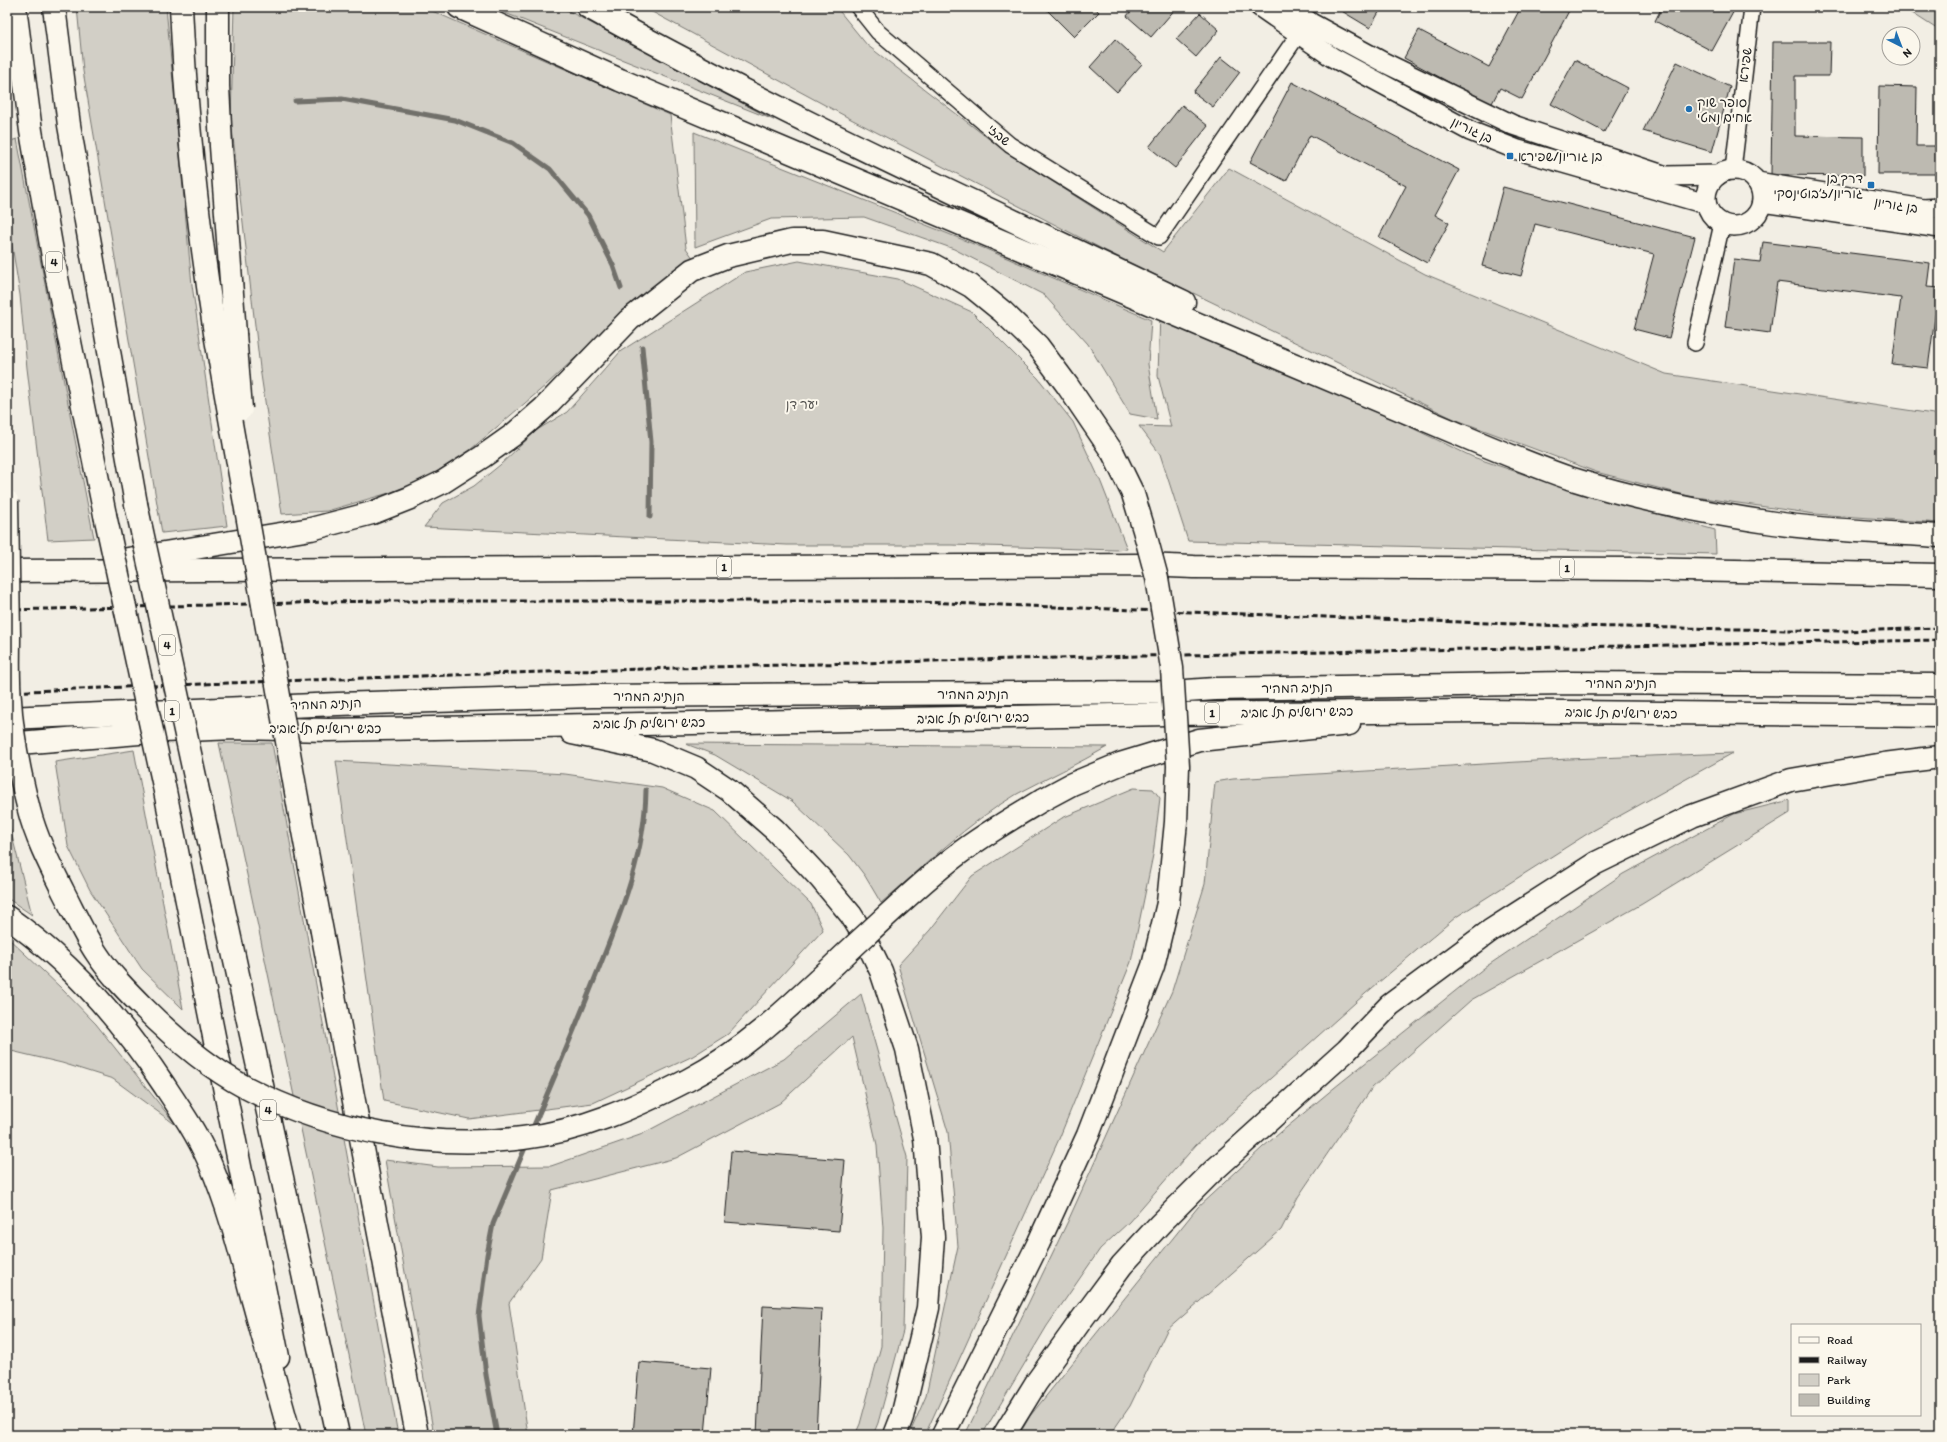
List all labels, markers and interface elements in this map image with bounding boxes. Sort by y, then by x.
north arrow [1881,26,1921,66]
street label: שפירא [1735,46,1755,83]
text: N [1900,46,1914,60]
place label: סופר שוק אחים נמטי [1697,95,1752,125]
marker: סופר שוק אחים נמטי [1684,104,1694,114]
street label: בן גוריון [1449,114,1495,146]
street label: שבזי [985,121,1014,149]
place label: בן גוריון/שפירא [1518,149,1602,164]
marker: בן גוריון/שפירא [1505,151,1515,161]
place label: דרך בן גוריון/ז׳בוטינסקי [1774,171,1863,201]
marker: דרך בן גוריון/ז׳בוטינסקי [1866,180,1876,190]
street label: בן גוריון [1873,194,1919,216]
road number: 4 [46,252,62,272]
park label: יער דן [786,397,818,413]
road number: 1 [717,557,731,577]
road number: 1 [1560,558,1574,578]
road number: 4 [159,635,175,655]
street label: הנתיב המהיר [1585,676,1657,692]
street label: הנתיב המהיר [1261,680,1333,697]
street label: הנתיב המהיר [937,687,1009,703]
street label: הנתיב המהיר [613,689,685,705]
street label: הנתיב המהיר [290,695,362,714]
road number: 1 [165,701,179,721]
road number: 1 [1205,703,1219,723]
street label: כביש ירושלים תל אביב [1241,704,1353,720]
street label: כביש ירושלים תל אביב [1565,705,1677,721]
street label: כביש ירושלים תל אביב [917,710,1029,726]
street label: כביש ירושלים תל אביב [593,715,705,731]
street label: כביש ירושלים תל אביב [269,721,381,736]
road number: 4 [260,1100,276,1120]
legend [1791,1324,1921,1416]
text: Road [1827,1333,1853,1347]
text: Railway [1827,1353,1867,1367]
text: Park [1827,1373,1851,1387]
text: Building [1827,1393,1871,1407]

